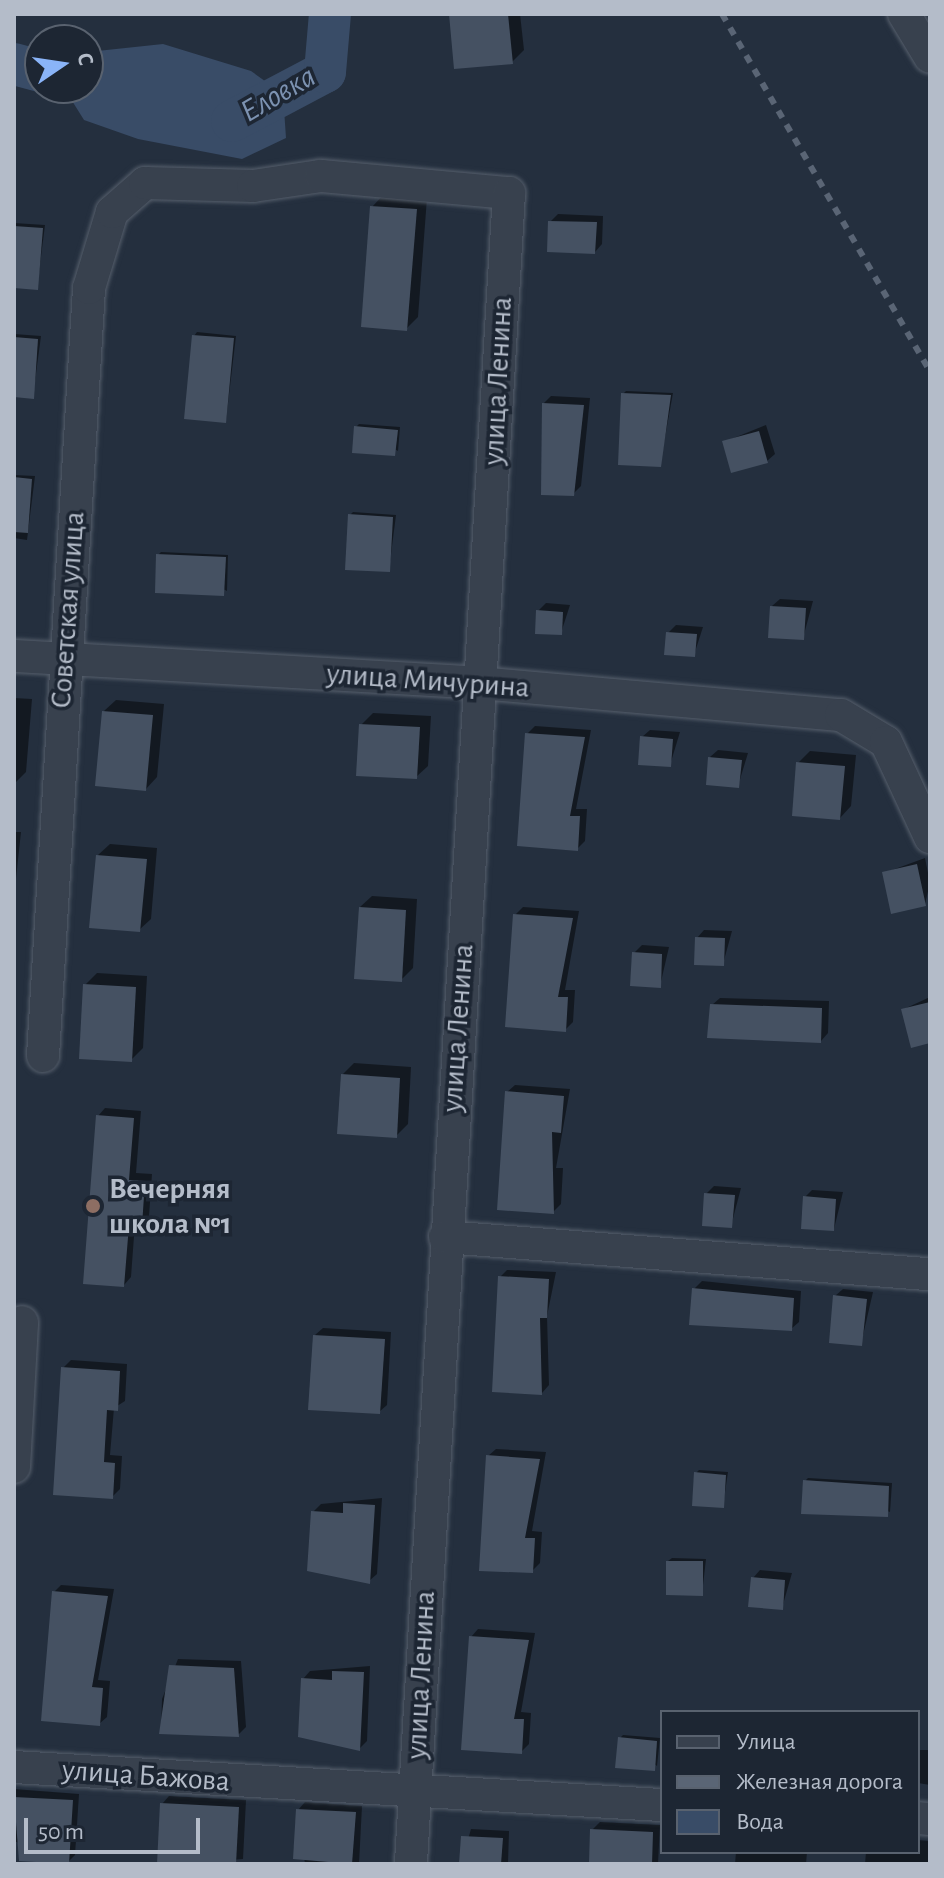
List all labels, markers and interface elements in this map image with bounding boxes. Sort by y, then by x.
north arrow [24,24,104,104]
text: С [73,51,98,67]
water label: Еловка [234,57,322,131]
street label: улица Ленина [476,296,520,466]
street label: Советская улица [43,510,93,710]
street label: улица Мичурина [325,656,531,706]
street label: улица Ленина [434,943,482,1113]
place label: Вечерняя школа №1 [109,1171,232,1242]
marker: Вечерняя школа №1 [84,1197,102,1215]
street label: улица Ленина [399,1590,443,1760]
legend [660,1710,920,1854]
text: Улица [736,1730,796,1754]
street label: улица Бажова [61,1752,231,1800]
text: Железная дорога [736,1770,903,1794]
scale bar [28,1802,204,1852]
text: Вода [736,1810,784,1834]
text: 50 m [38,1820,84,1844]

